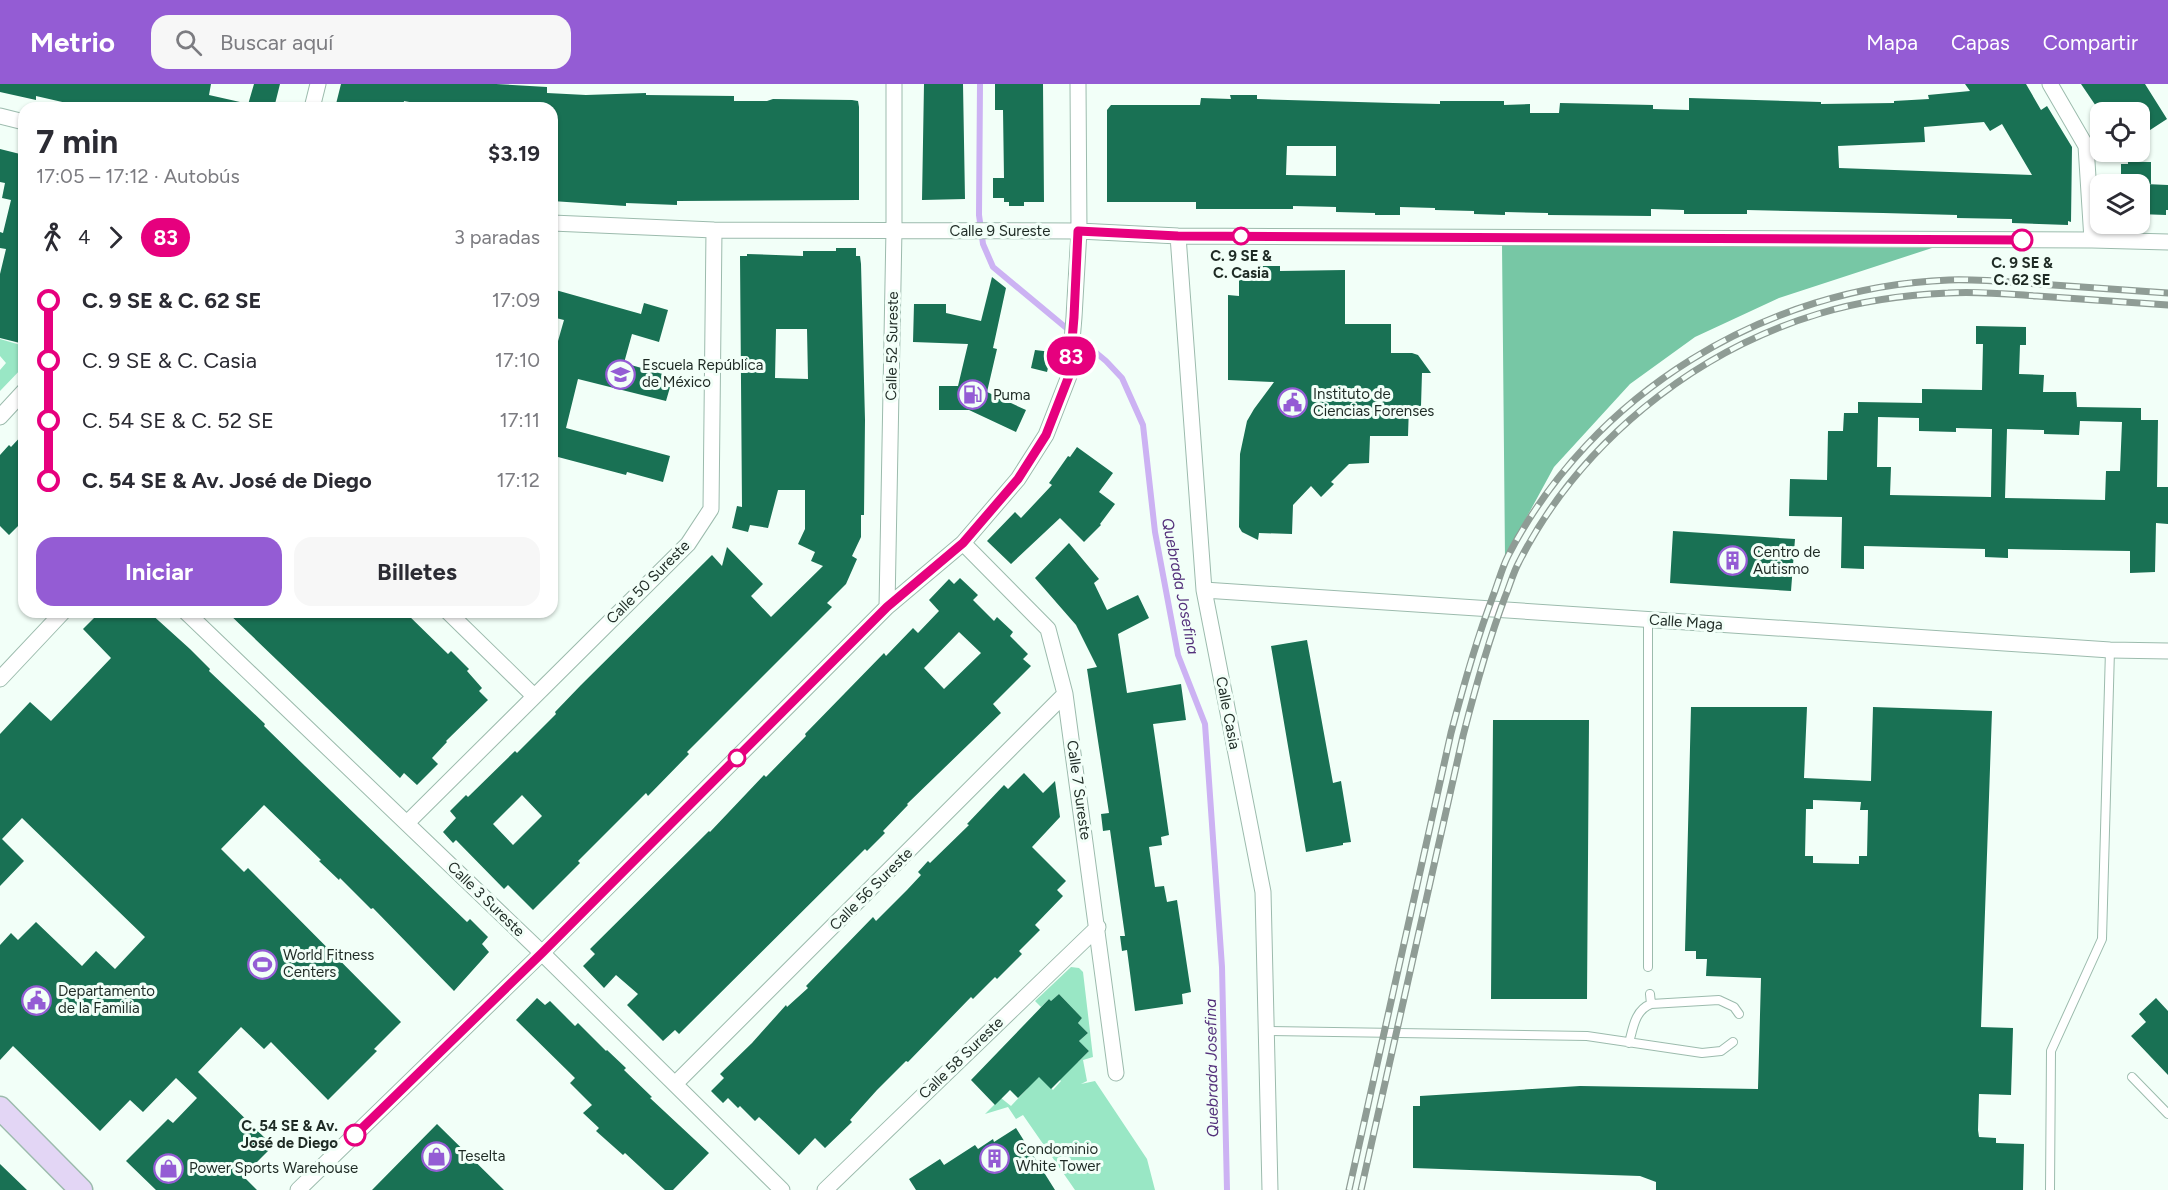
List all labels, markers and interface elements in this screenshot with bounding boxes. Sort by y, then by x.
search box [151,15,571,69]
text: Metrio [30,25,115,59]
icon: search [172,26,205,59]
text: Buscar aquí [220,29,333,56]
text: Mapa [1866,30,1918,55]
text: Capas [1951,30,2010,55]
text: Compartir [2043,30,2138,55]
map controls [2090,102,2150,234]
button: locate [2090,102,2150,162]
text: 7 min [36,122,118,161]
text: $3.19 [488,140,540,167]
text: 17:05 – 17:12 · Autobús [36,164,240,188]
button: layers [2090,174,2150,234]
icon: walk [36,221,69,254]
icon: forward [99,221,132,254]
street label: Calle 9 Sureste [950,222,1050,240]
text: 4 [78,225,90,249]
text: 83 [153,225,178,250]
text: 3 paradas [454,225,540,249]
marker: C. 9 SE & C. Casia [1232,227,1250,245]
marker: C. 9 SE & C. 62 SE [2011,229,2033,251]
place label: C. 9 SE & C. Casia [1210,247,1272,282]
place label: C. 9 SE & C. 62 SE [1991,254,2053,289]
text: C. 9 SE & C. 62 SE [82,287,261,314]
text: 17:09 [492,288,540,312]
street label: Calle 52 Sureste [882,291,902,401]
line badge: 83 [1044,336,1098,376]
text: 83 [1059,344,1083,369]
text: C. 9 SE & C. Casia [82,347,257,374]
text: 17:10 [495,348,540,372]
place label: Escuela República de México [642,356,763,391]
school or university icon: Escuela República de México [605,358,637,390]
fuel station icon: Puma [956,379,988,411]
place label: Instituto de Ciencias Forenses [1313,385,1434,420]
place label: Puma [993,386,1030,404]
public building icon: Instituto de Ciencias Forenses [1276,387,1308,419]
text: C. 54 SE & C. 52 SE [82,407,274,434]
text: 17:11 [499,408,540,432]
text: C. 54 SE & Av. José de Diego [82,467,372,494]
text: 17:12 [497,468,540,492]
water label: Quebrada Josefina [1158,516,1203,656]
button: Iniciar [36,537,282,606]
button: Billetes [294,537,540,606]
street label: Calle 50 Sureste [603,537,693,627]
place label: Centro de Autismo [1753,543,1821,578]
building icon: Centro de Autismo [1716,545,1748,577]
street label: Calle Maga [1649,610,1723,634]
street label: Calle Casia [1212,675,1244,751]
street label: Calle 7 Sureste [1063,739,1095,841]
unlabelled marker [728,749,746,767]
street label: Calle 56 Sureste [826,844,916,934]
street label: Calle 3 Sureste [444,858,528,940]
place label: World Fitness Centers [283,946,374,981]
sports icon: World Fitness Centers [246,948,278,980]
place label: Departamento de la Familia [58,982,155,1017]
public building icon: Departamento de la Familia [21,984,53,1016]
water label: Quebrada Josefina [1201,998,1222,1138]
street label: Calle 58 Sureste [915,1013,1007,1103]
place label: C. 54 SE & Av. José de Diego [241,1117,338,1152]
marker: C. 54 SE & Av. José de Diego [344,1124,366,1146]
shop icon: Teselta [421,1140,453,1172]
place label: Condominio White Tower [1016,1140,1100,1175]
building icon: Condominio White Tower [979,1142,1011,1174]
place label: Teselta [458,1147,505,1165]
shop icon: Power Sports Warehouse [152,1152,184,1184]
place label: Power Sports Warehouse [189,1159,358,1177]

